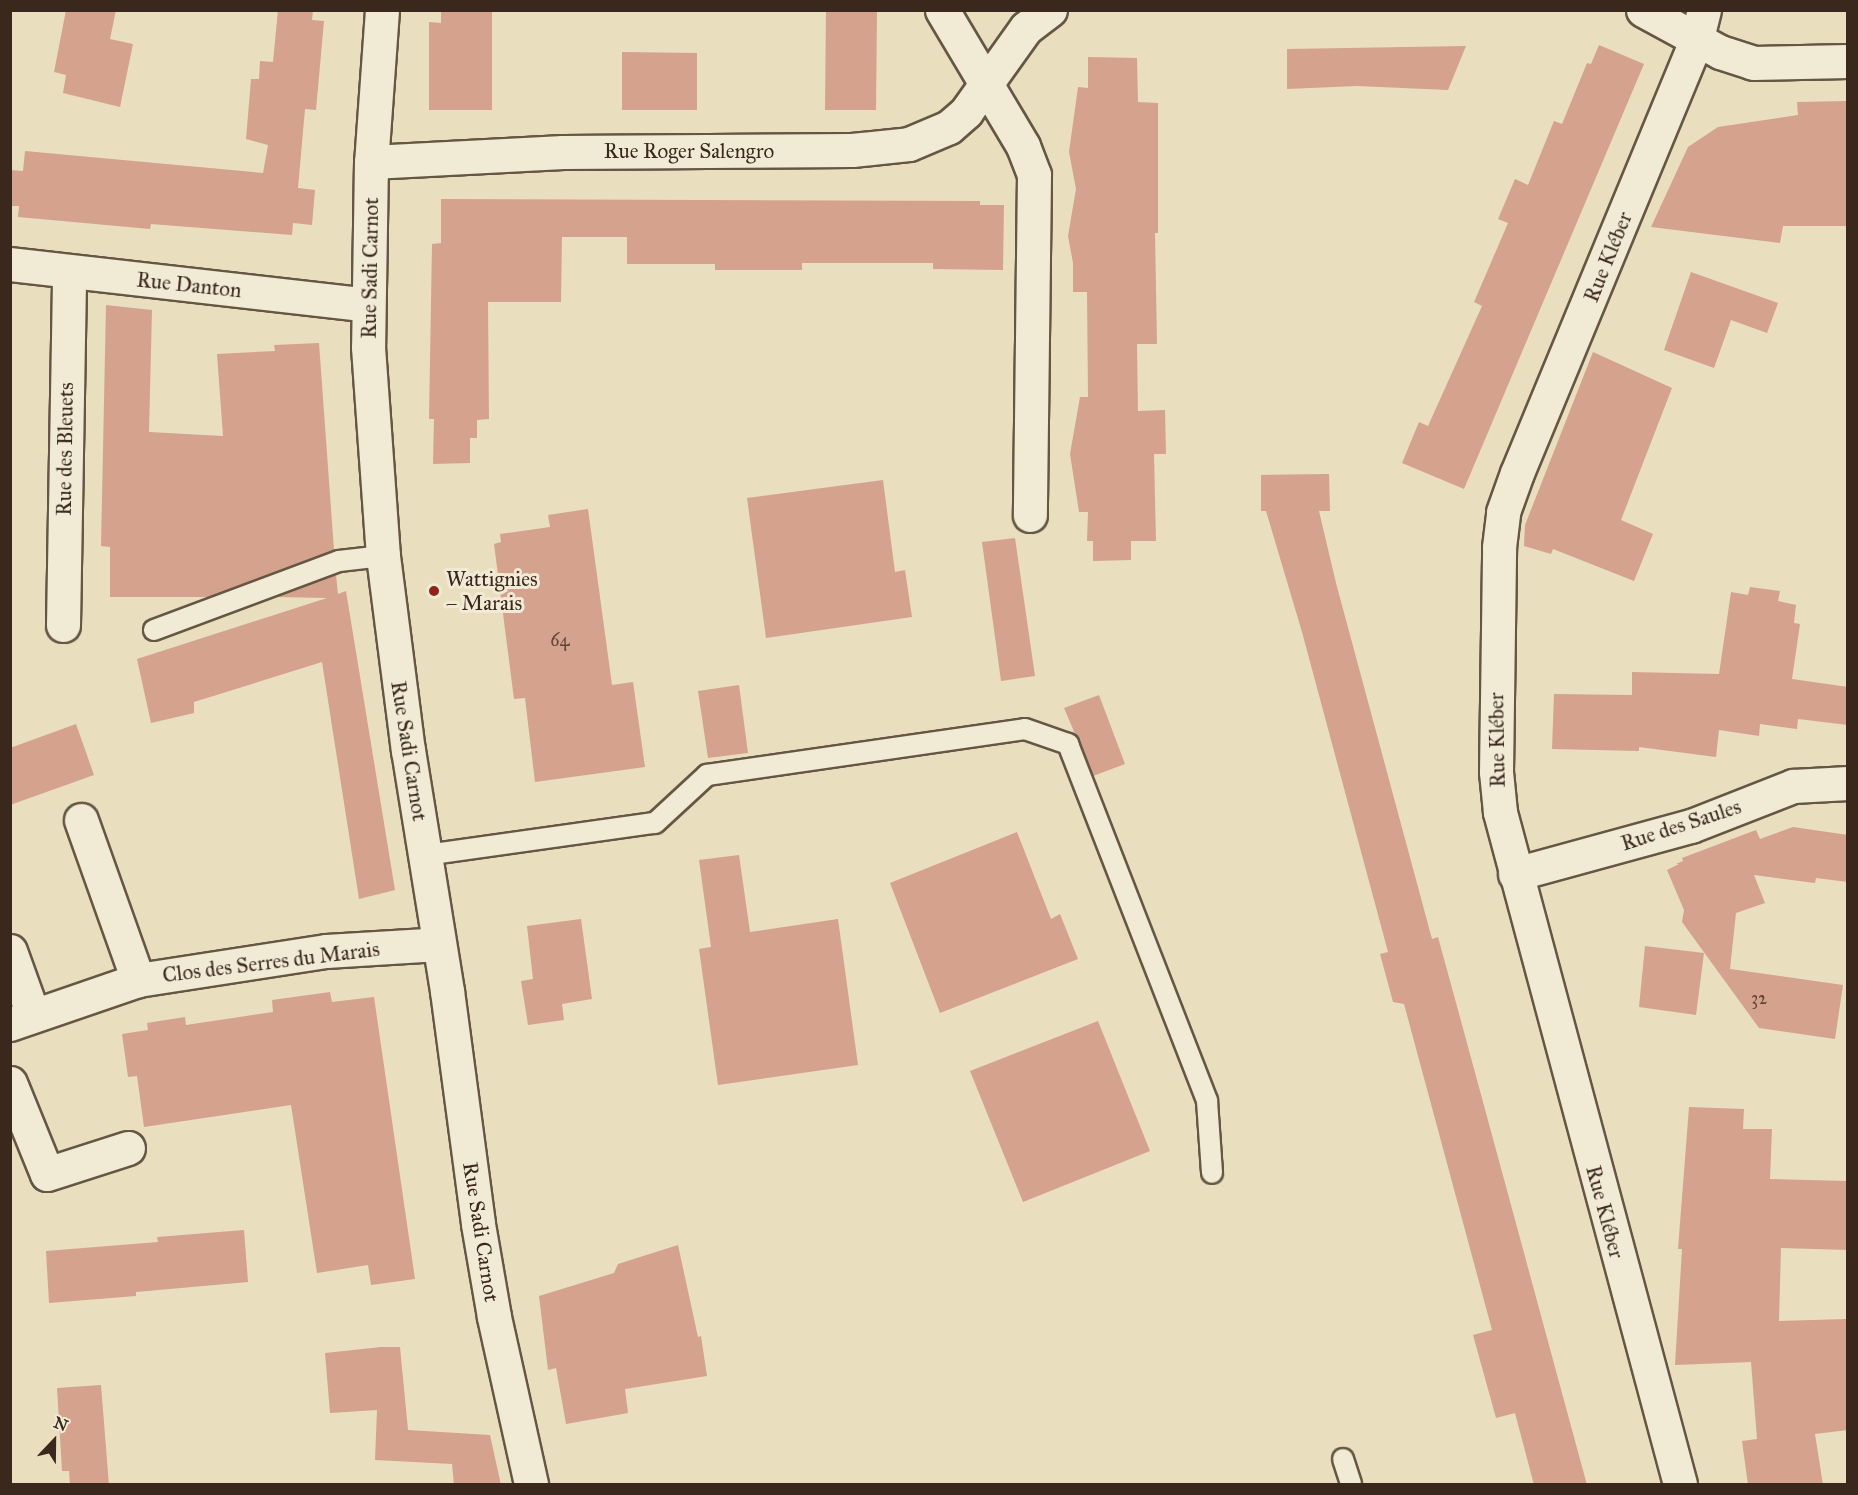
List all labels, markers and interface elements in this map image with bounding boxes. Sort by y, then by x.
street label: Rue Roger Salengro [604,138,774,164]
street label: Rue Sadi Carnot [356,197,384,339]
street label: Rue Kléber [1579,208,1637,306]
street label: Rue Danton [135,267,243,303]
street label: Rue des Bleuets [51,382,79,516]
place label: Wattignies – Marais [446,566,538,616]
marker: Wattignies – Marais [427,584,441,598]
house number: 64 [550,629,570,651]
street label: Rue Sadi Carnot [385,679,433,823]
street label: Rue Kléber [1484,692,1510,788]
street label: Rue des Saules [1618,794,1744,856]
street label: Clos des Serres du Marais [161,936,381,988]
house number: 32 [1751,987,1767,1009]
street label: Rue Sadi Carnot [457,1160,505,1304]
street label: Rue Kléber [1581,1163,1629,1261]
north arrow [24,1411,84,1471]
text: N [51,1412,71,1435]

